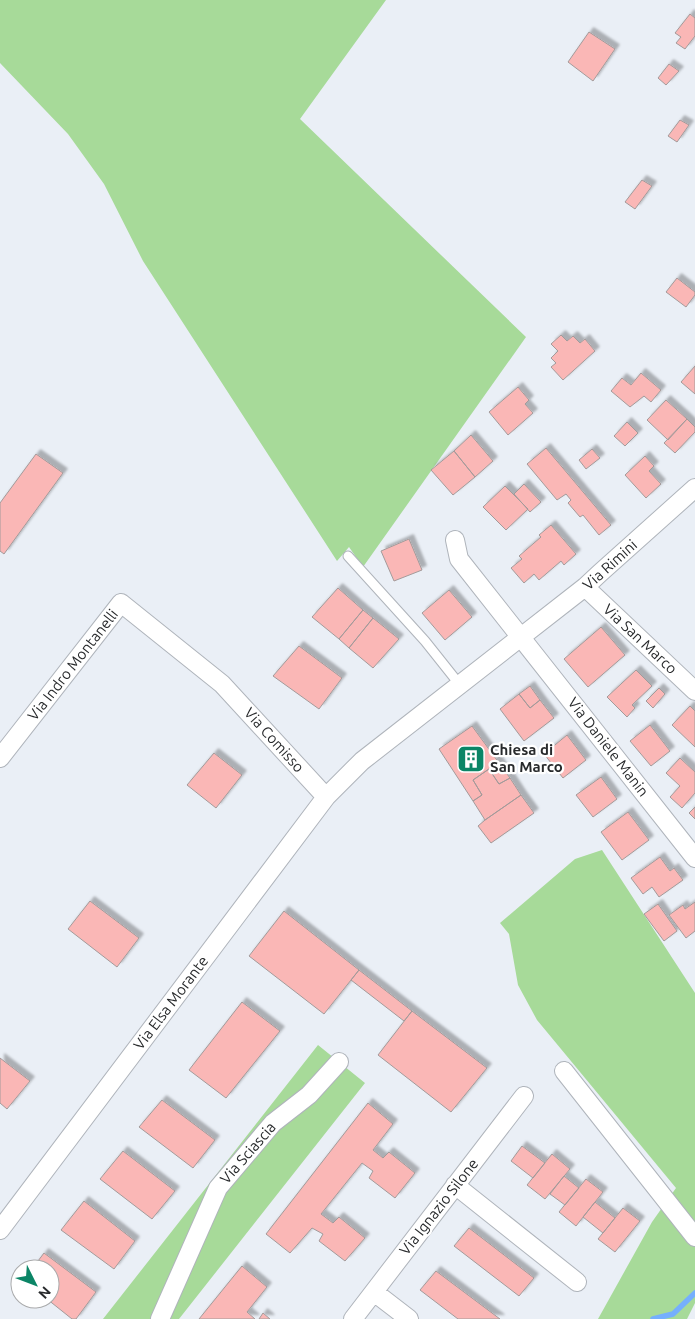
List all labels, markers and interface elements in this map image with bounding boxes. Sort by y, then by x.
street label: Via Rimini [579,536,640,593]
street label: Via San Marco [600,600,681,677]
street label: Via Indro Montanelli [24,606,121,724]
street label: Via Daniele Manin [565,694,652,800]
street label: Via Comisso [241,704,308,776]
place label: Chiesa di San Marco [490,741,563,775]
building icon: Chiesa di San Marco [456,744,486,774]
street label: Via Elsa Morante [130,953,211,1053]
street label: Via Sciascia [216,1118,279,1187]
street label: Via Ignazio Silone [396,1155,481,1258]
north arrow [10,1259,60,1309]
text: N [35,1283,54,1302]

